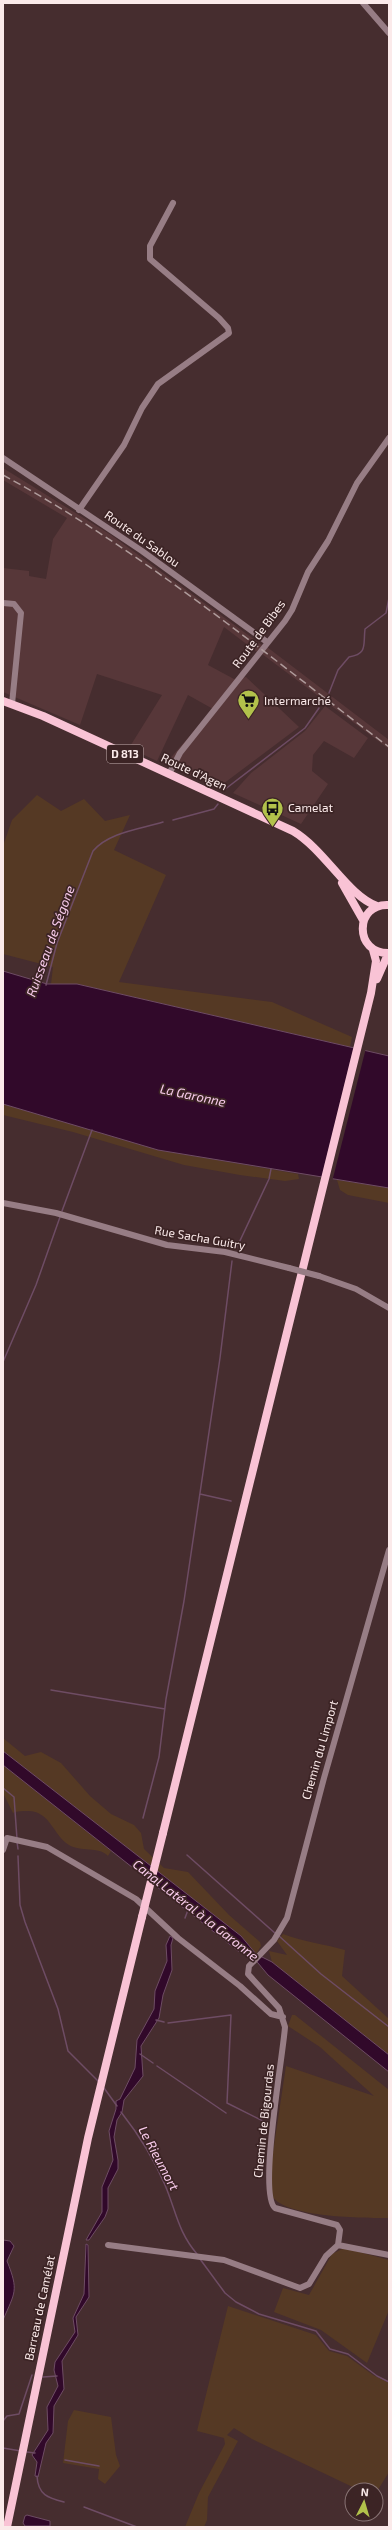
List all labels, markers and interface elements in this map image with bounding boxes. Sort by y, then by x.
street label: Route du Sablou [102,507,183,569]
street label: Route de Bibes [229,597,288,670]
supermarket icon: Intermarché [236,688,262,721]
place label: Intermarché [264,693,331,707]
road number: D 813 [107,745,143,763]
street label: Route d'Agen [159,750,230,792]
bus stop icon: Camelat [260,795,286,828]
place label: Camelat [288,800,334,814]
water label: Ruisseau de Ségone [22,883,78,999]
water label: La Garonne [159,1080,227,1110]
street label: Rue Sacha Guitry [154,1222,247,1252]
street label: Chemin du Limport [298,1698,340,1801]
water label: Canal Latéral à la Garonne [130,1856,262,1964]
street label: Chemin de Bigourdas [250,2063,276,2179]
water label: Le Rieumort [135,2123,183,2193]
street label: Barreau de Camélat [21,2254,57,2362]
north arrow [344,2482,384,2522]
text: N [360,2485,369,2498]

